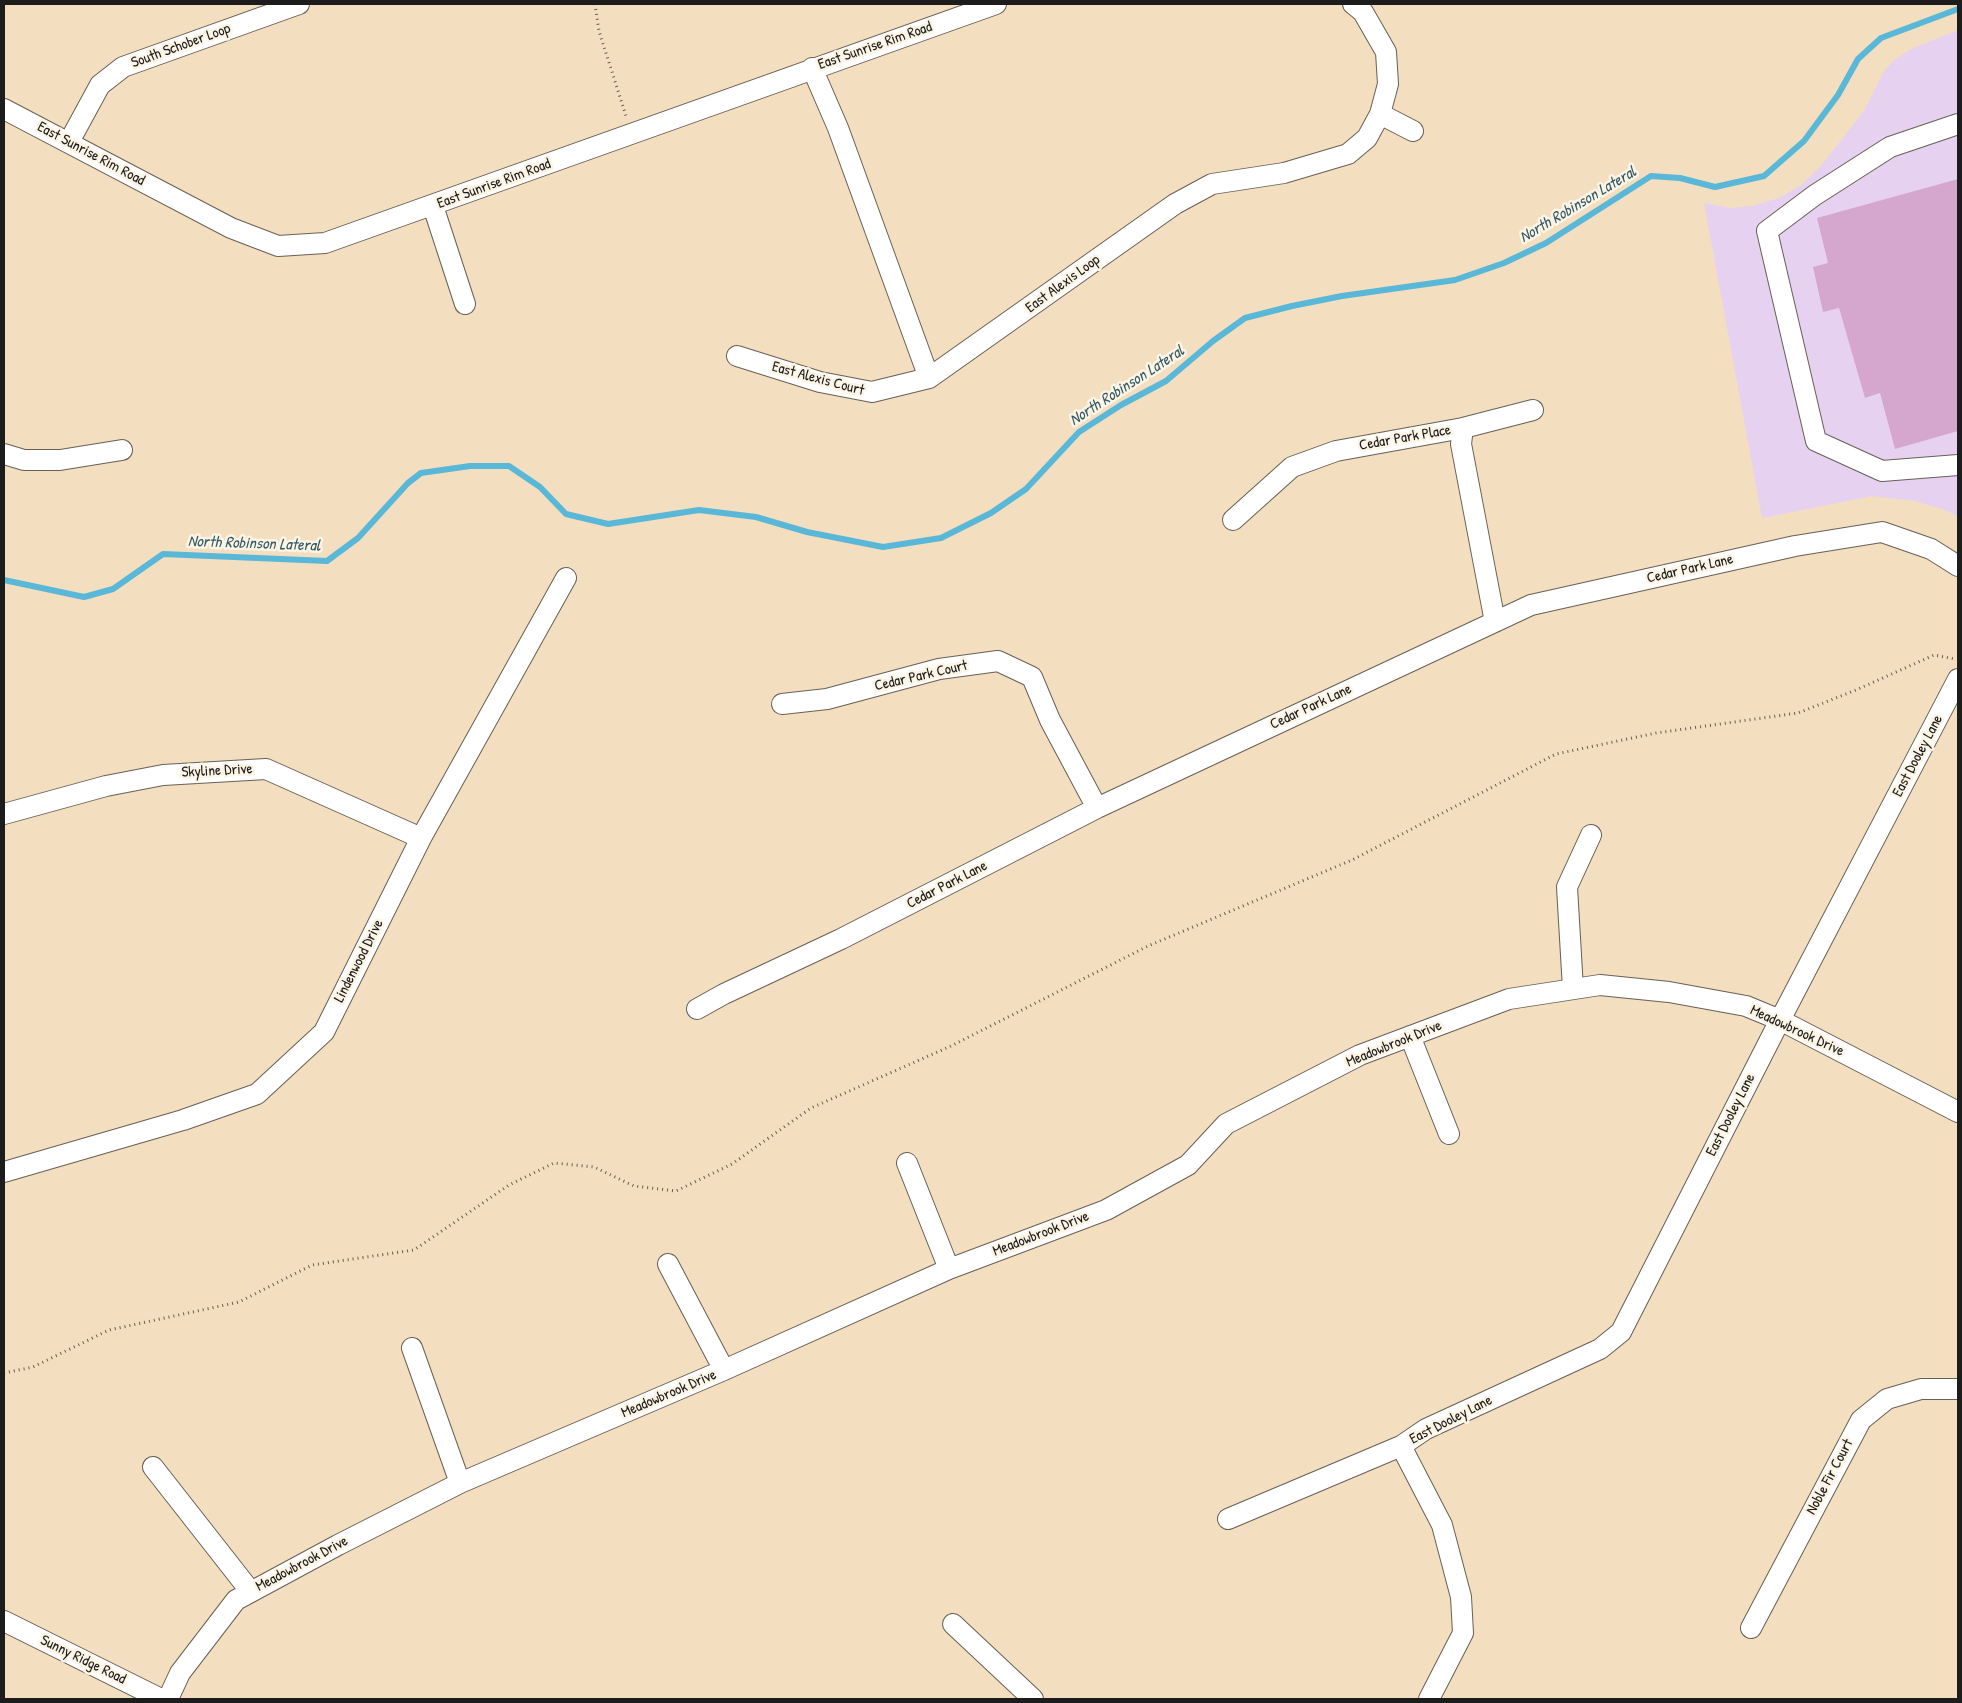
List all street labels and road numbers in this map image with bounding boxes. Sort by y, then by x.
street label: East Sunrise Rim Road [816,18,934,74]
street label: South Schober Loop [129,20,233,72]
street label: East Sunrise Rim Road [34,118,148,190]
street label: East Sunrise Rim Road [435,155,553,213]
street label: East Alexis Loop [1022,251,1104,317]
street label: East Alexis Court [770,358,866,400]
street label: Cedar Park Place [1358,421,1452,455]
street label: Cedar Park Lane [1645,550,1735,588]
street label: Cedar Park Court [873,657,969,695]
street label: Cedar Park Lane [1267,680,1355,734]
street label: East Dooley Lane [1889,712,1947,800]
street label: Skyline Drive [181,760,253,782]
street label: Cedar Park Lane [904,857,990,913]
street label: Lindenwood Drive [330,916,388,1006]
street label: Meadowbrook Drive [1747,1001,1847,1061]
street label: Meadowbrook Drive [1344,1017,1444,1071]
street label: East Dooley Lane [1703,1071,1759,1159]
street label: Meadowbrook Drive [990,1207,1092,1261]
street label: Meadowbrook Drive [619,1366,719,1422]
street label: East Dooley Lane [1407,1392,1495,1448]
street label: Noble Fir Court [1803,1436,1857,1518]
street label: Meadowbrook Drive [253,1532,351,1596]
street label: Sunny Ridge Road [37,1632,129,1688]

